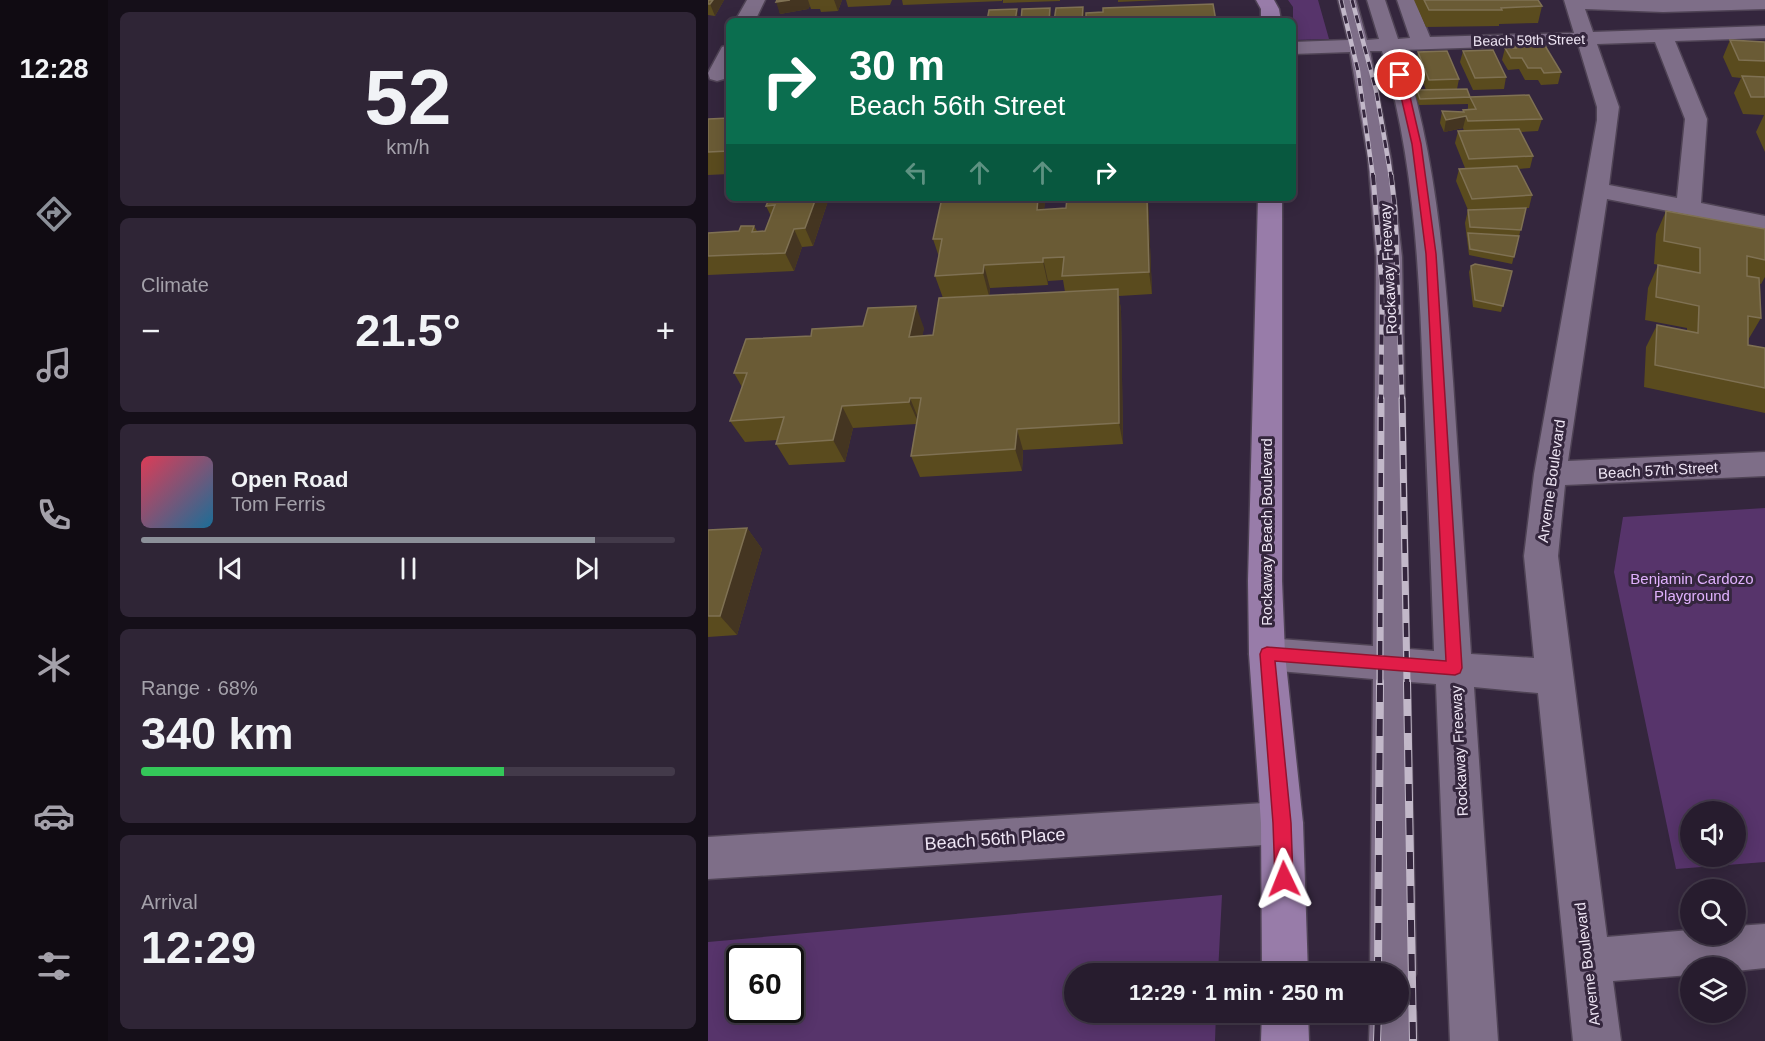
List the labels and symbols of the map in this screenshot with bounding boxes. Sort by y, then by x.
street label: Beach 59th Street [1473,31,1585,49]
pin [1374,49,1425,100]
street label: Rockaway Freeway [1376,203,1400,335]
street label: Arverne Boulevard [1534,418,1568,544]
street label: Rockaway Beach Boulevard [1258,438,1275,626]
street label: Beach 57th Street [1598,458,1719,482]
park label: Benjamin Cardozo Playground [1630,570,1754,604]
street label: Rockaway Freeway [1447,685,1471,817]
street label: Beach 56th Place [924,824,1066,854]
position arrow [1252,847,1316,911]
street label: Arverne Boulevard [1571,901,1603,1027]
speed limit sign: 60 [726,945,804,1023]

